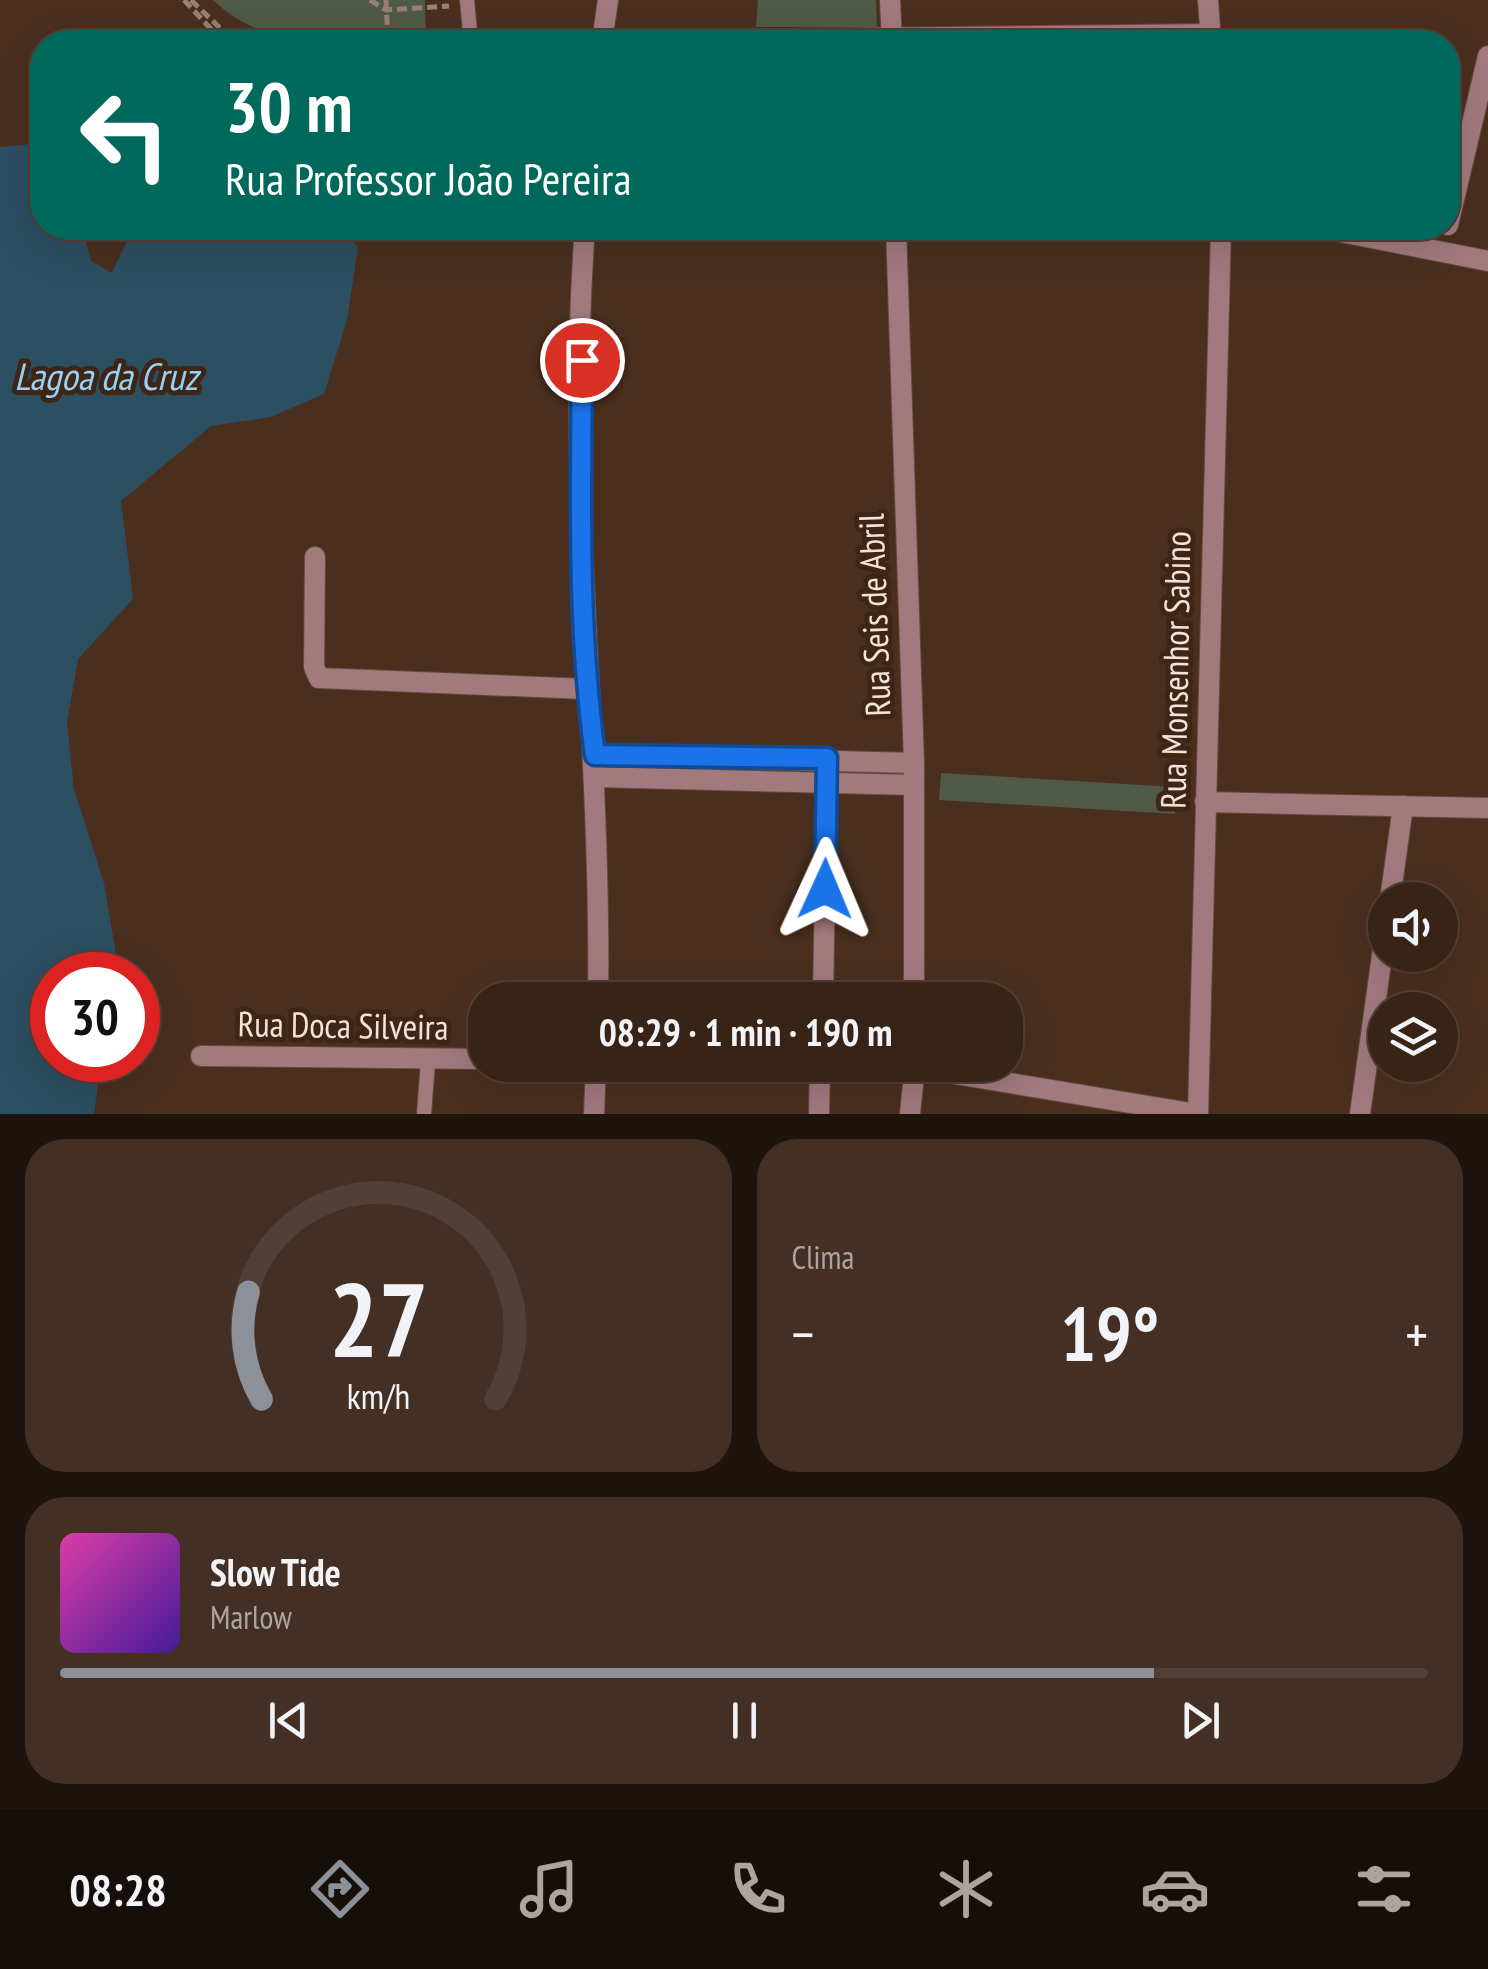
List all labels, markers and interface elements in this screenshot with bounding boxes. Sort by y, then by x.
text: 30 m [225,61,353,151]
icon: left [60,70,190,200]
text: Rua Professor João Pereira [225,149,631,207]
pin [540,318,625,403]
icon: arrive [555,333,610,388]
water label: Lagoa da Cruz [14,351,202,400]
street label: Rua Seis de Abril [847,513,901,717]
street label: Rua Monsenhor Sabino [1150,531,1200,809]
position arrow [773,837,877,941]
map controls [1368,882,1458,1082]
button: sound [1368,882,1458,972]
speed limit sign: 30 [30,952,160,1082]
button: layers [1368,992,1458,1082]
street label: Rua Doca Silveira [237,1000,449,1050]
text: 08:29 · 1 min · 190 m [599,1007,892,1056]
text: Clima [792,1236,854,1278]
text: 27 [329,1251,428,1386]
text: 19° [1060,1285,1159,1382]
text: − [792,1298,814,1369]
text: + [1405,1298,1428,1369]
text: km/h [347,1373,410,1419]
text: Slow Tide [210,1547,341,1596]
text: Marlow [210,1596,292,1638]
icon: previous [261,1693,316,1748]
icon: pause [717,1693,772,1748]
icon: next [1173,1693,1228,1748]
icon: directions [305,1854,375,1924]
icon: music [514,1854,584,1924]
icon: phone [723,1854,793,1924]
icon: climate [931,1854,1001,1924]
icon: car [1140,1854,1210,1924]
icon: filters [1349,1854,1419,1924]
text: 08:28 [69,1860,167,1918]

